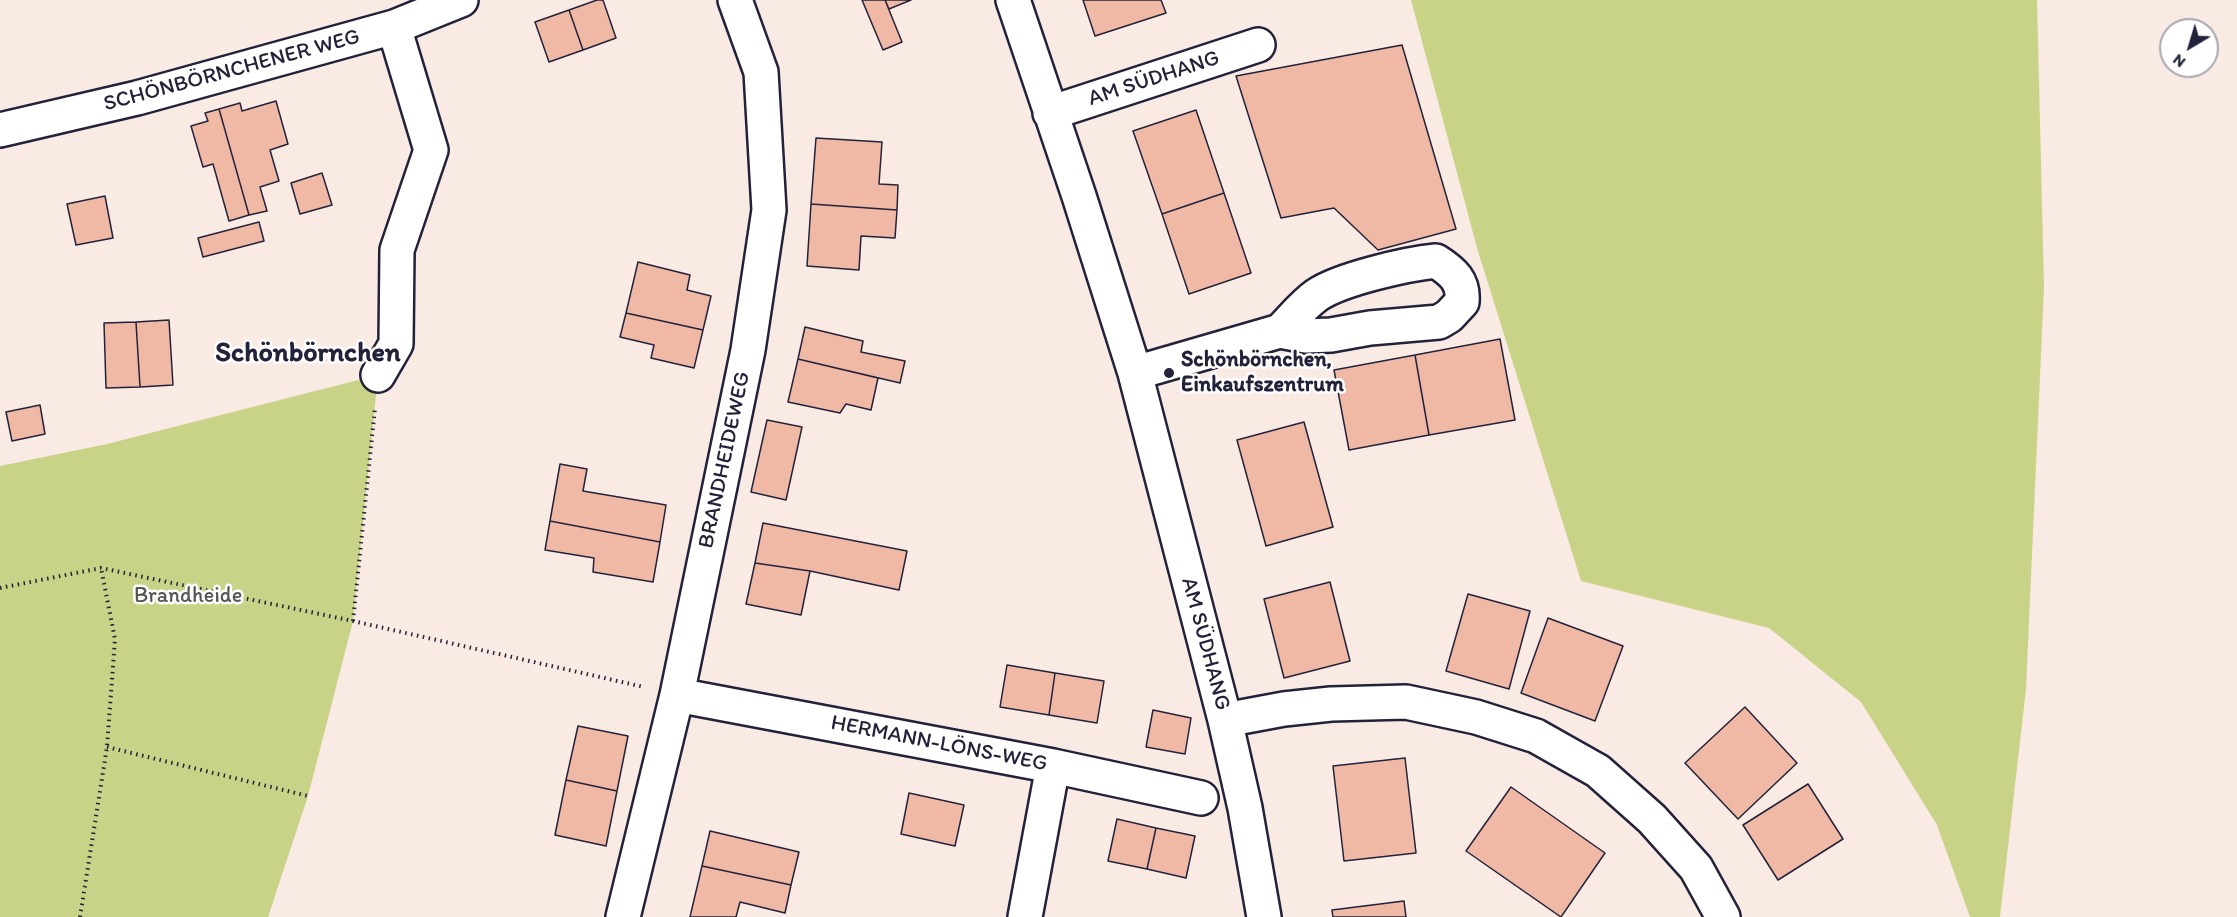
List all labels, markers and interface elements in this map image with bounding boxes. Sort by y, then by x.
north arrow [2159,18,2219,78]
street label: SCHÖNBÖRNCHENER WEG [101,24,363,118]
street label: AM SÜDHANG [1085,45,1223,113]
text: N [2169,50,2189,72]
district label: Schönbörnchen [215,337,401,371]
place label: Schönbörnchen, Einkaufszentrum [1181,347,1344,398]
marker: Schönbörnchen, Einkaufszentrum [1162,366,1176,380]
street label: BRANDHEIDEWEG [693,369,757,551]
street label: AM SÜDHANG [1175,575,1235,713]
park label: Brandheide [134,583,242,609]
street label: HERMANN-LÖNS-WEG [829,710,1049,778]

